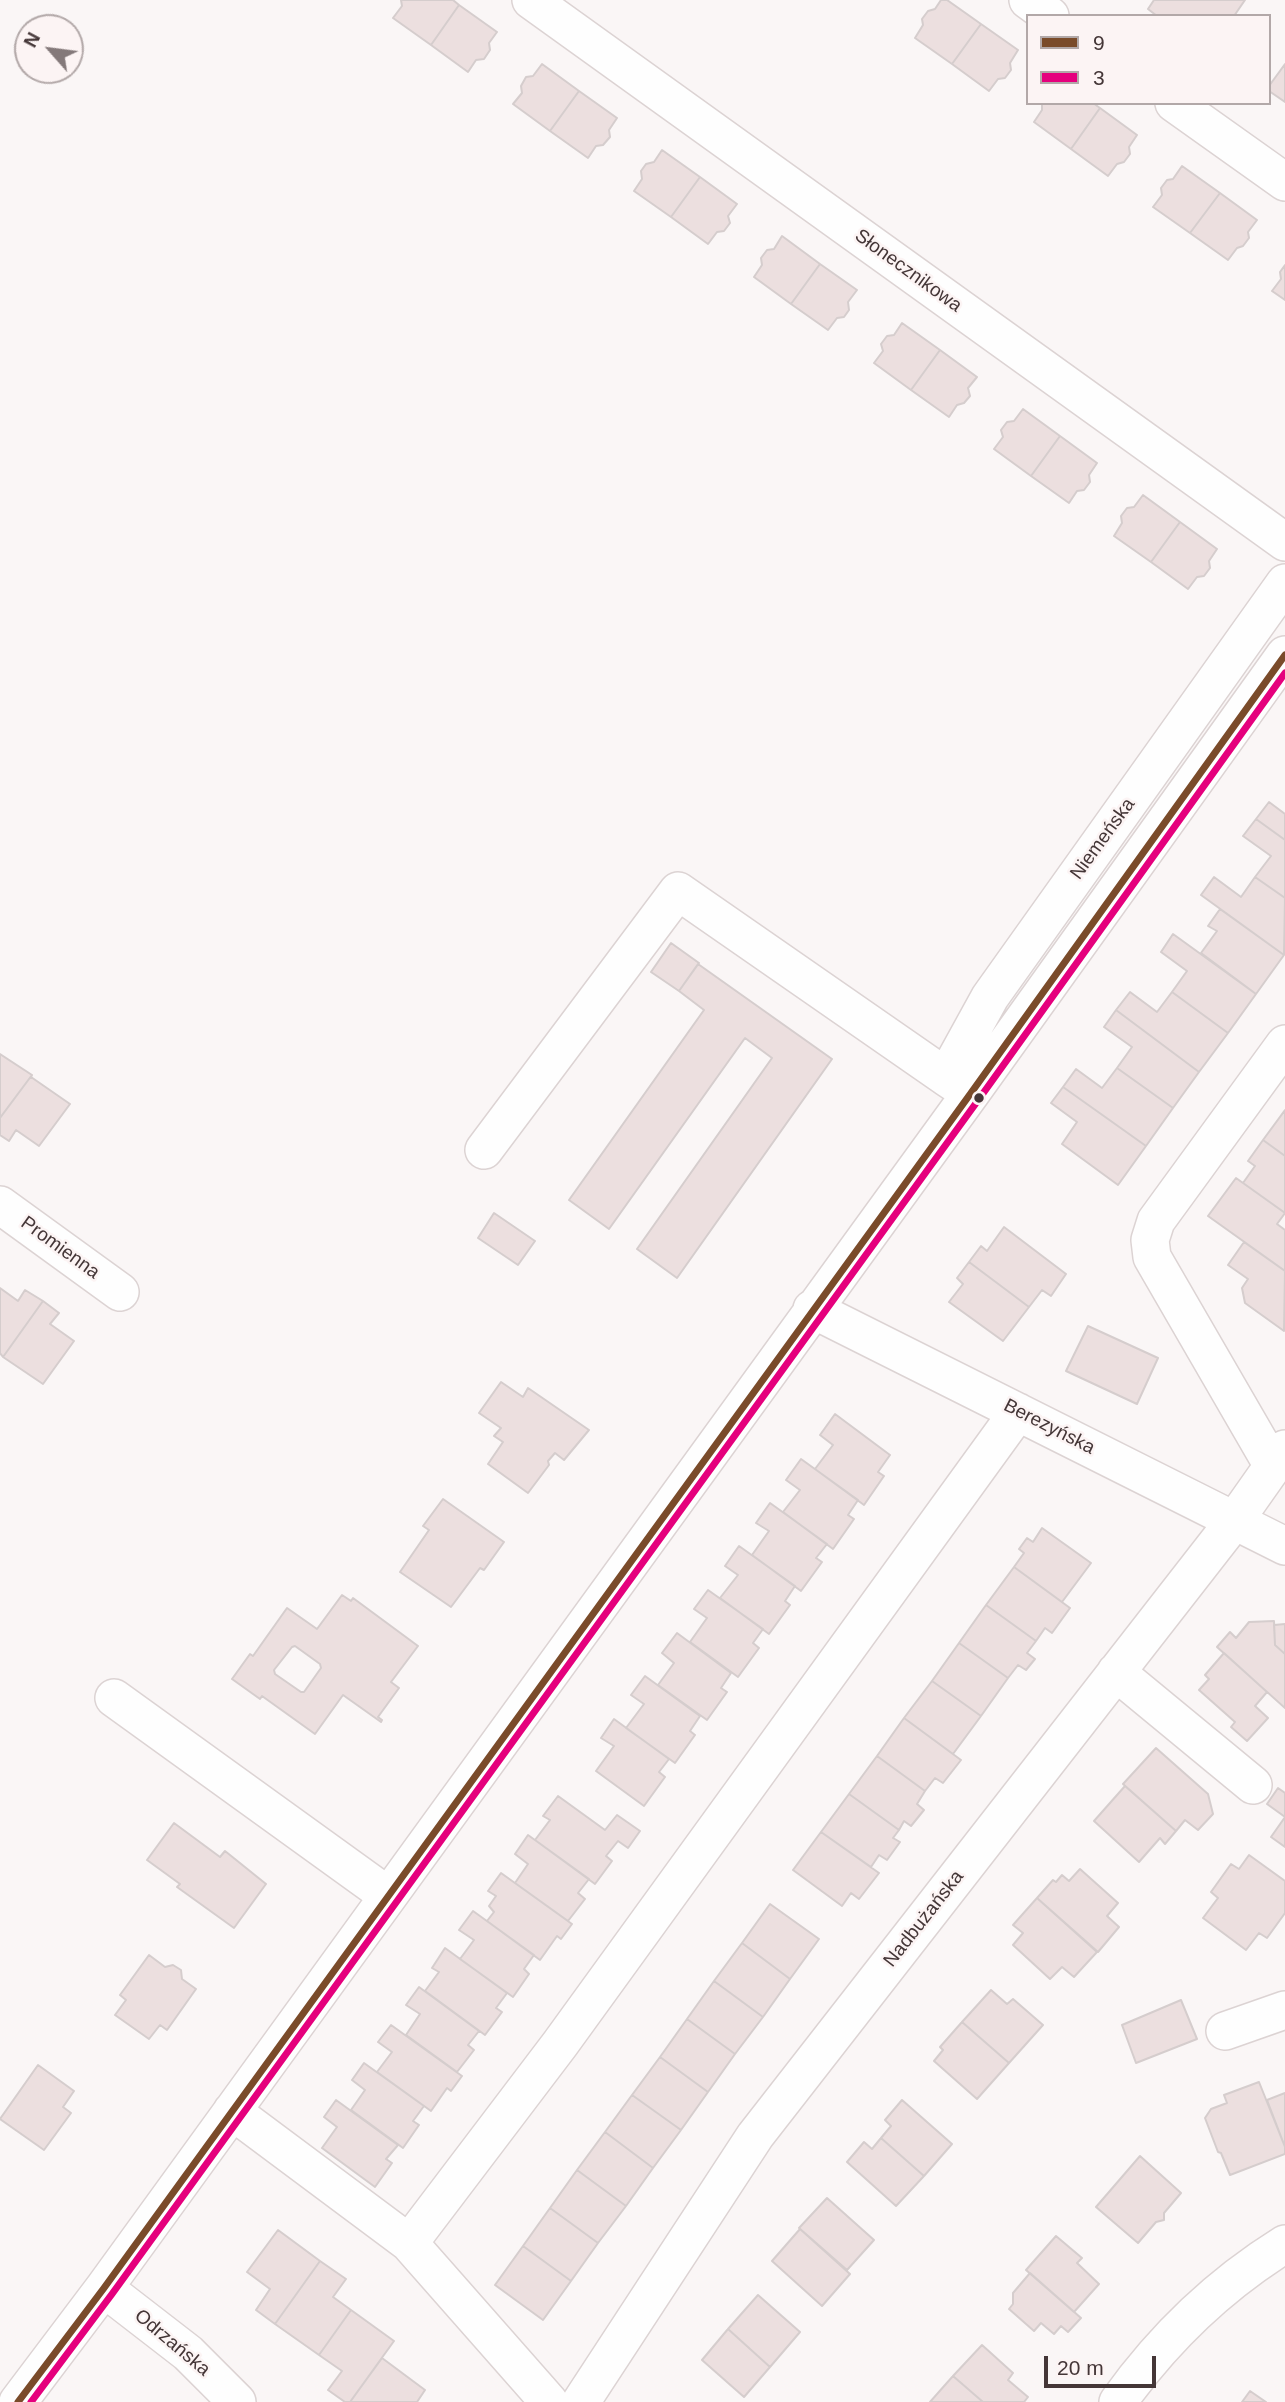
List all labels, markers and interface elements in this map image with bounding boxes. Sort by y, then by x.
north arrow [14,14,84,84]
legend [1026,14,1271,105]
text: N [19,29,44,51]
text: 9 [1093,31,1105,54]
text: 3 [1093,66,1105,89]
street label: Słonecznikowa [850,225,966,317]
street label: Niemeńska [1066,794,1140,884]
unlabelled marker [972,1091,986,1105]
street label: Promienna [16,1212,104,1284]
street label: Berezyńska [1000,1394,1098,1460]
street label: Nadbużańska [879,1866,969,1972]
street label: Odrzańska [129,2305,215,2381]
scale bar [1047,2342,1159,2386]
text: 20 m [1057,2356,1104,2379]

